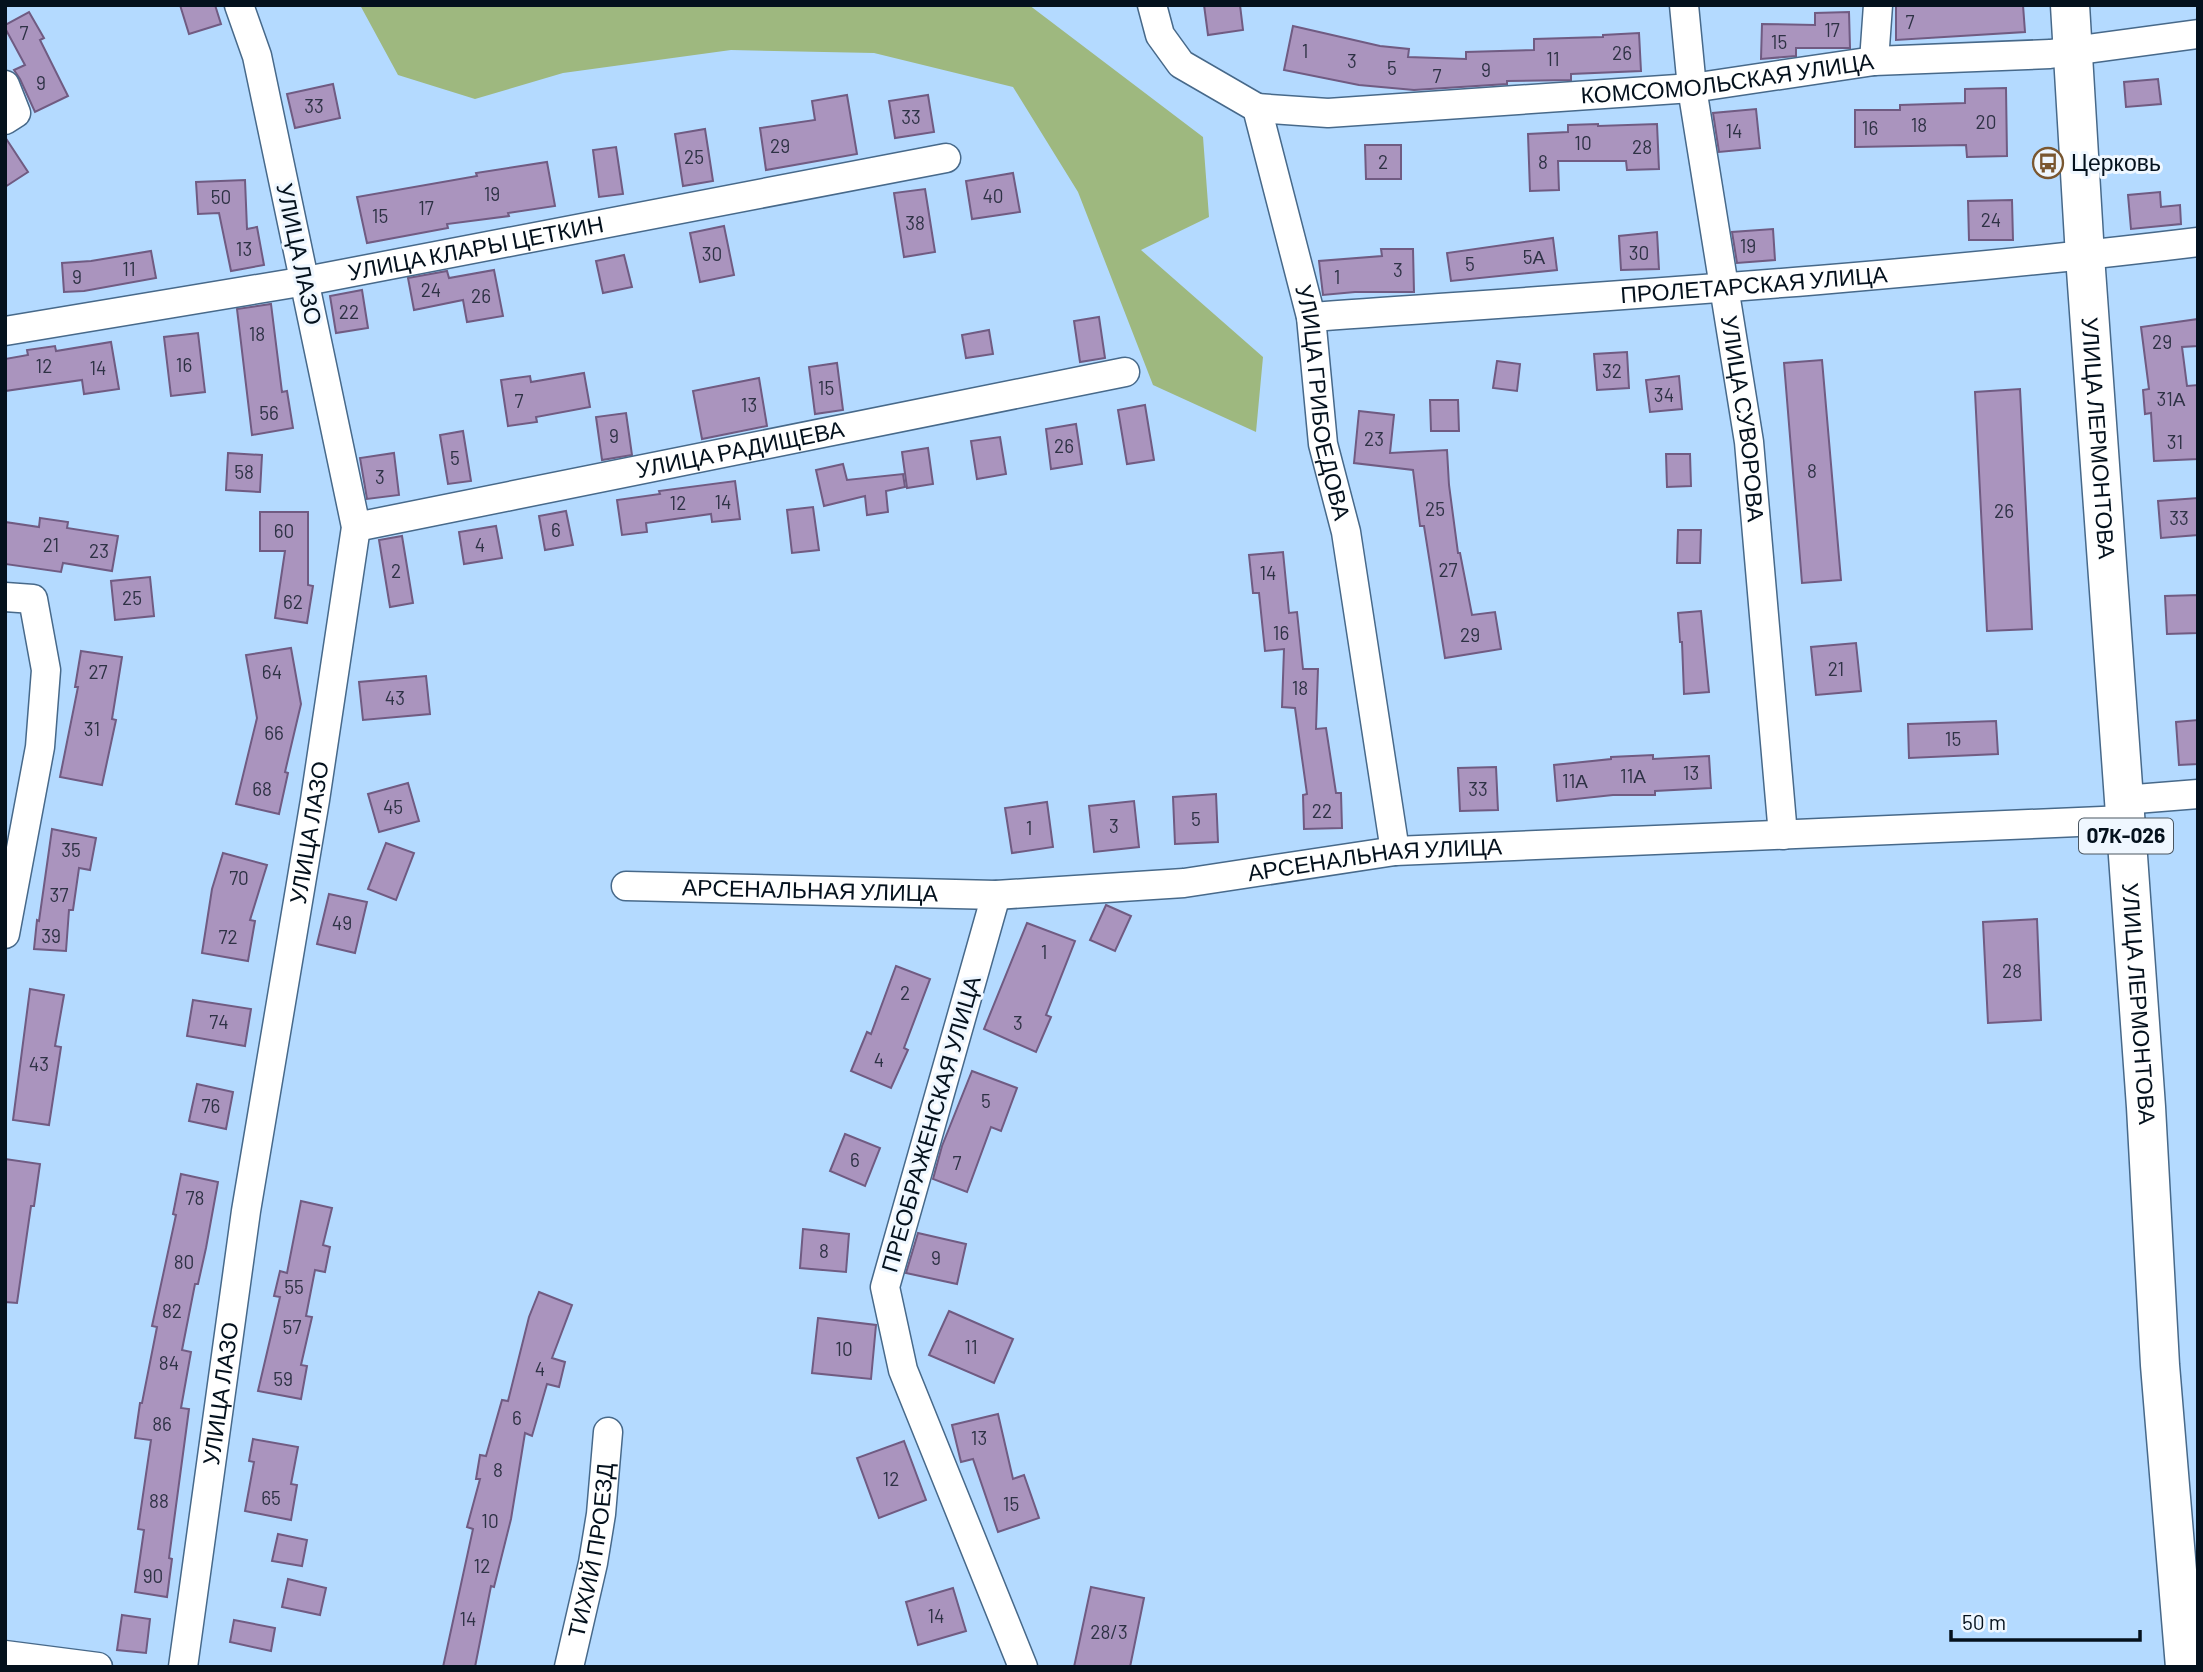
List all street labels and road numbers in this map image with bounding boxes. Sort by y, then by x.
street label: КОМСОМОЛЬСКАЯ УЛИЦА [1580,46,1876,109]
street label: УЛИЦА ЛАЗО [271,180,329,327]
street label: УЛИЦА КЛАРЫ ЦЕТКИН [345,209,606,286]
street label: ПРОЛЕТАРСКАЯ УЛИЦА [1619,259,1889,308]
street label: УЛИЦА ГРИБОЕДОВА [1290,282,1357,523]
street label: УЛИЦА СУВОРОВА [1716,313,1771,524]
street label: УЛИЦА ЛЕРМОНТОВА [2076,316,2122,561]
street label: УЛИЦА РАДИЩЕВА [634,414,847,483]
street label: УЛИЦА ЛАЗО [283,759,334,906]
road number: 07К-026 [2079,818,2173,854]
street label: АРСЕНАЛЬНАЯ УЛИЦА [1245,831,1503,886]
street label: АРСЕНАЛЬНАЯ УЛИЦА [682,872,939,907]
street label: УЛИЦА ЛЕРМОНТОВА [2117,882,2162,1126]
street label: ПРЕОБРАЖЕНСКАЯ УЛИЦА [874,972,986,1275]
street label: УЛИЦА ЛАЗО [196,1320,244,1467]
street label: ТИХИЙ ПРОЕЗД [561,1461,618,1640]

